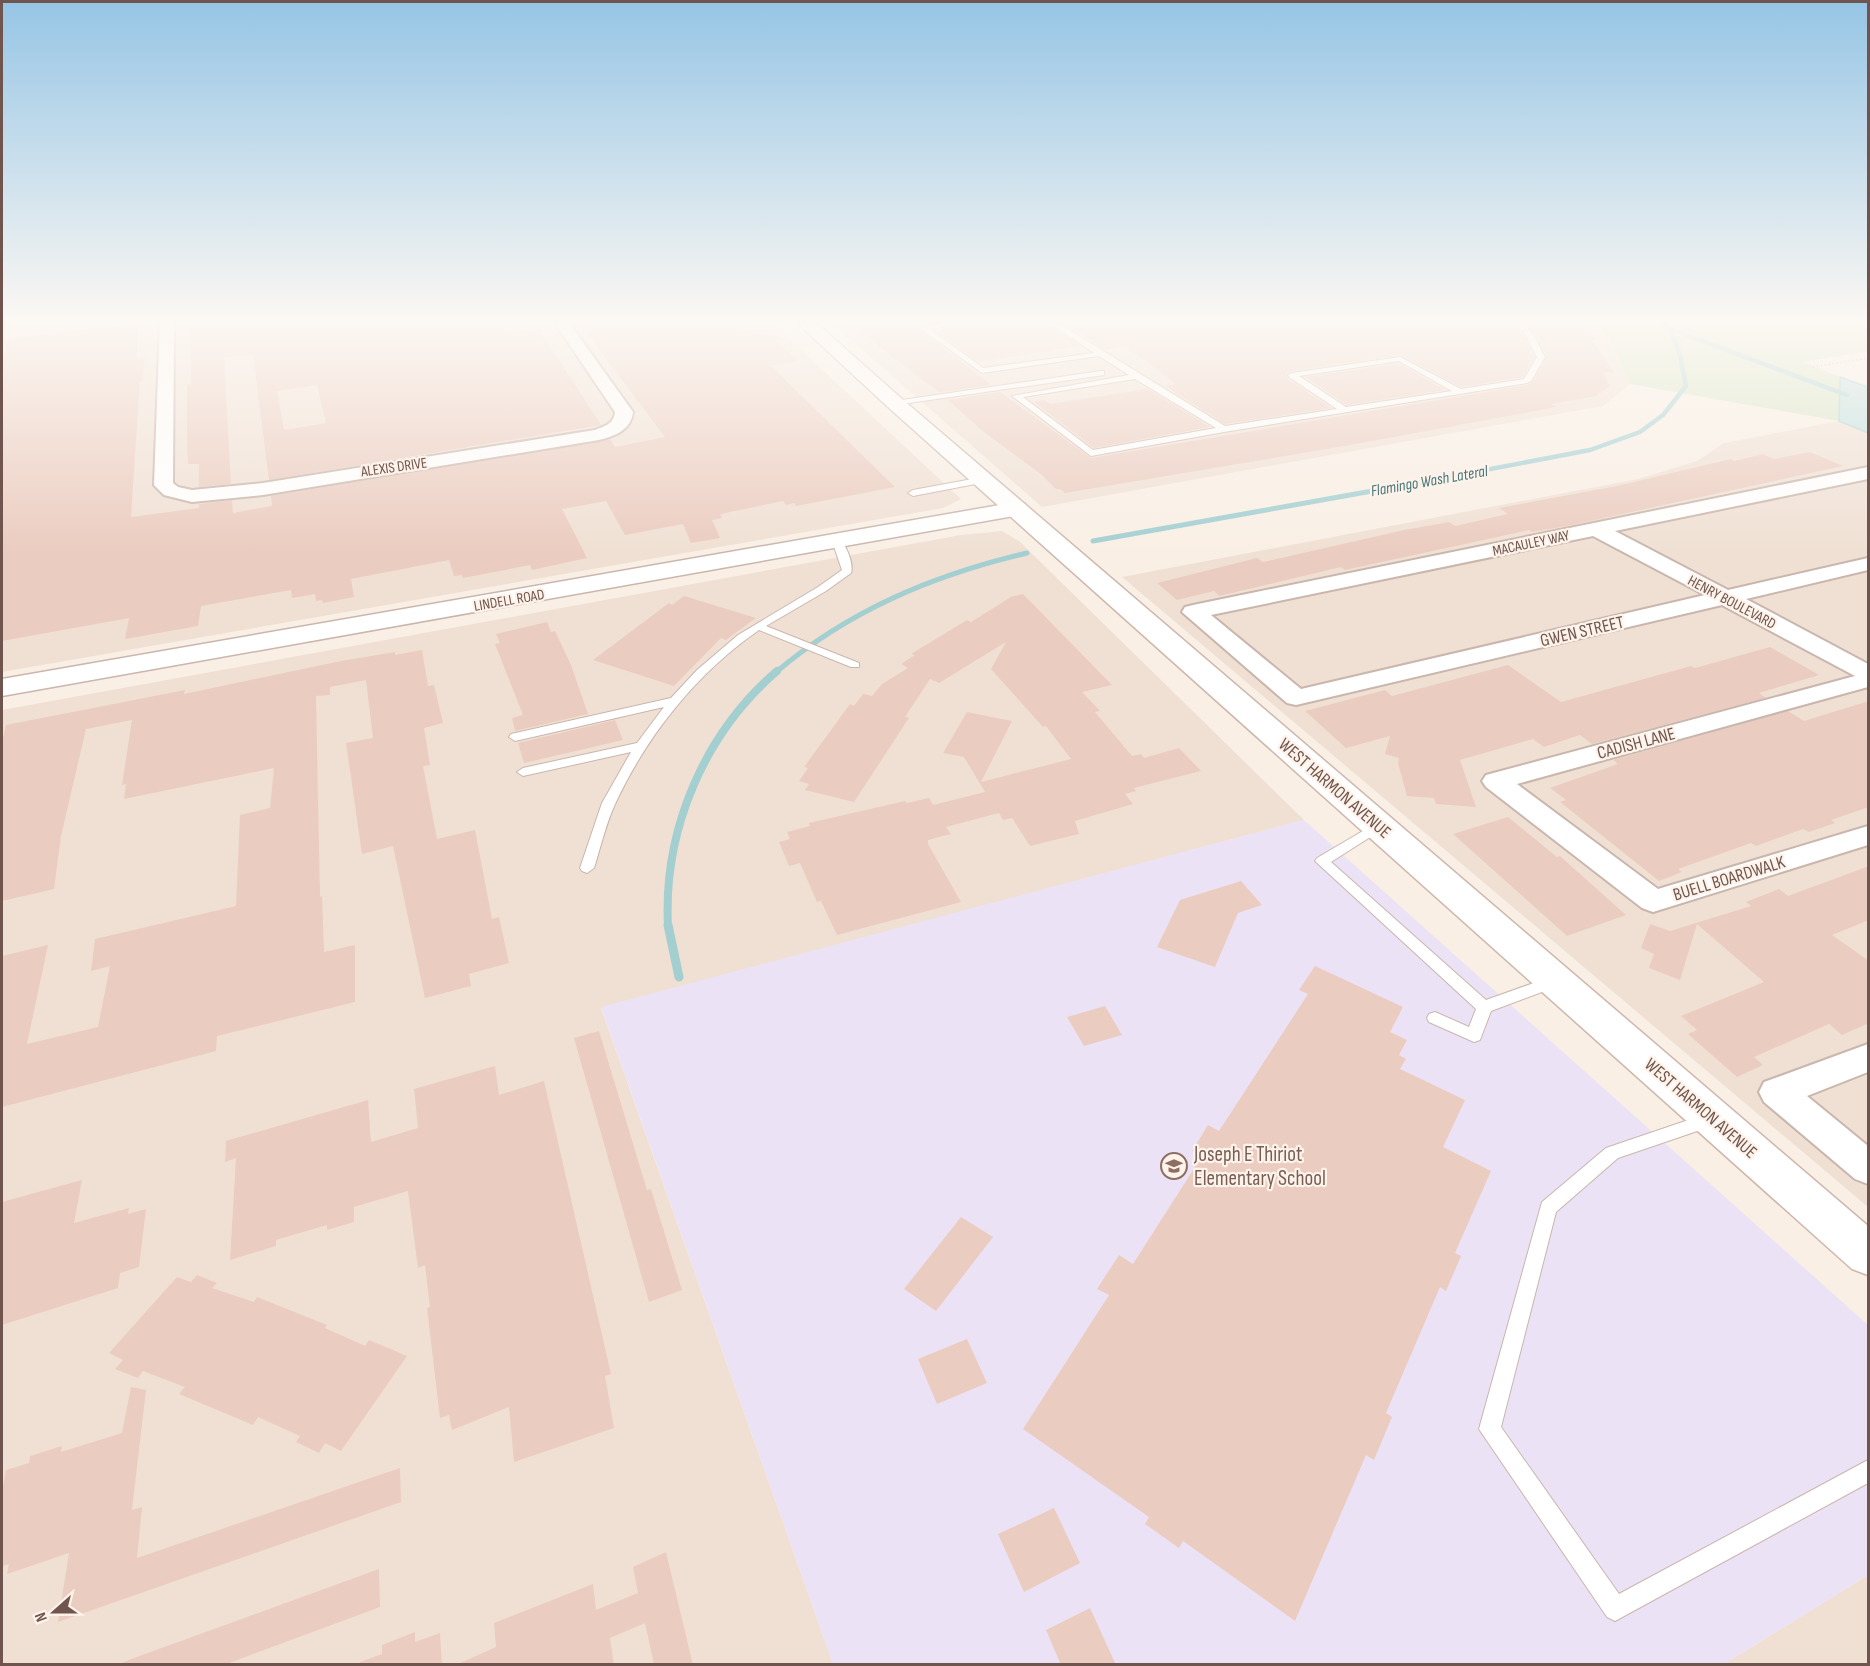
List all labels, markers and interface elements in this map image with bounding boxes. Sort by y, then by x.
street label: ALEXIS DRIVE [359,453,428,482]
water label: Flamingo Wash Lateral [1369,462,1490,501]
street label: MACAULEY WAY [1491,526,1572,561]
street label: HENRY BOULEVARD [1684,571,1779,634]
street label: LINDELL ROAD [472,585,546,616]
street label: GWEN STREET [1538,612,1626,651]
street label: CADISH LANE [1595,723,1677,764]
street label: WEST HARMON AVENUE [1274,734,1395,843]
street label: BUELL BOARDWALK [1671,851,1788,905]
street label: WEST HARMON AVENUE [1640,1054,1761,1163]
place label: Joseph E Thiriot Elementary School [1193,1142,1326,1191]
school or university icon: Joseph E Thiriot Elementary School [1159,1151,1189,1181]
north arrow [24,1582,84,1642]
text: N [31,1609,52,1624]

